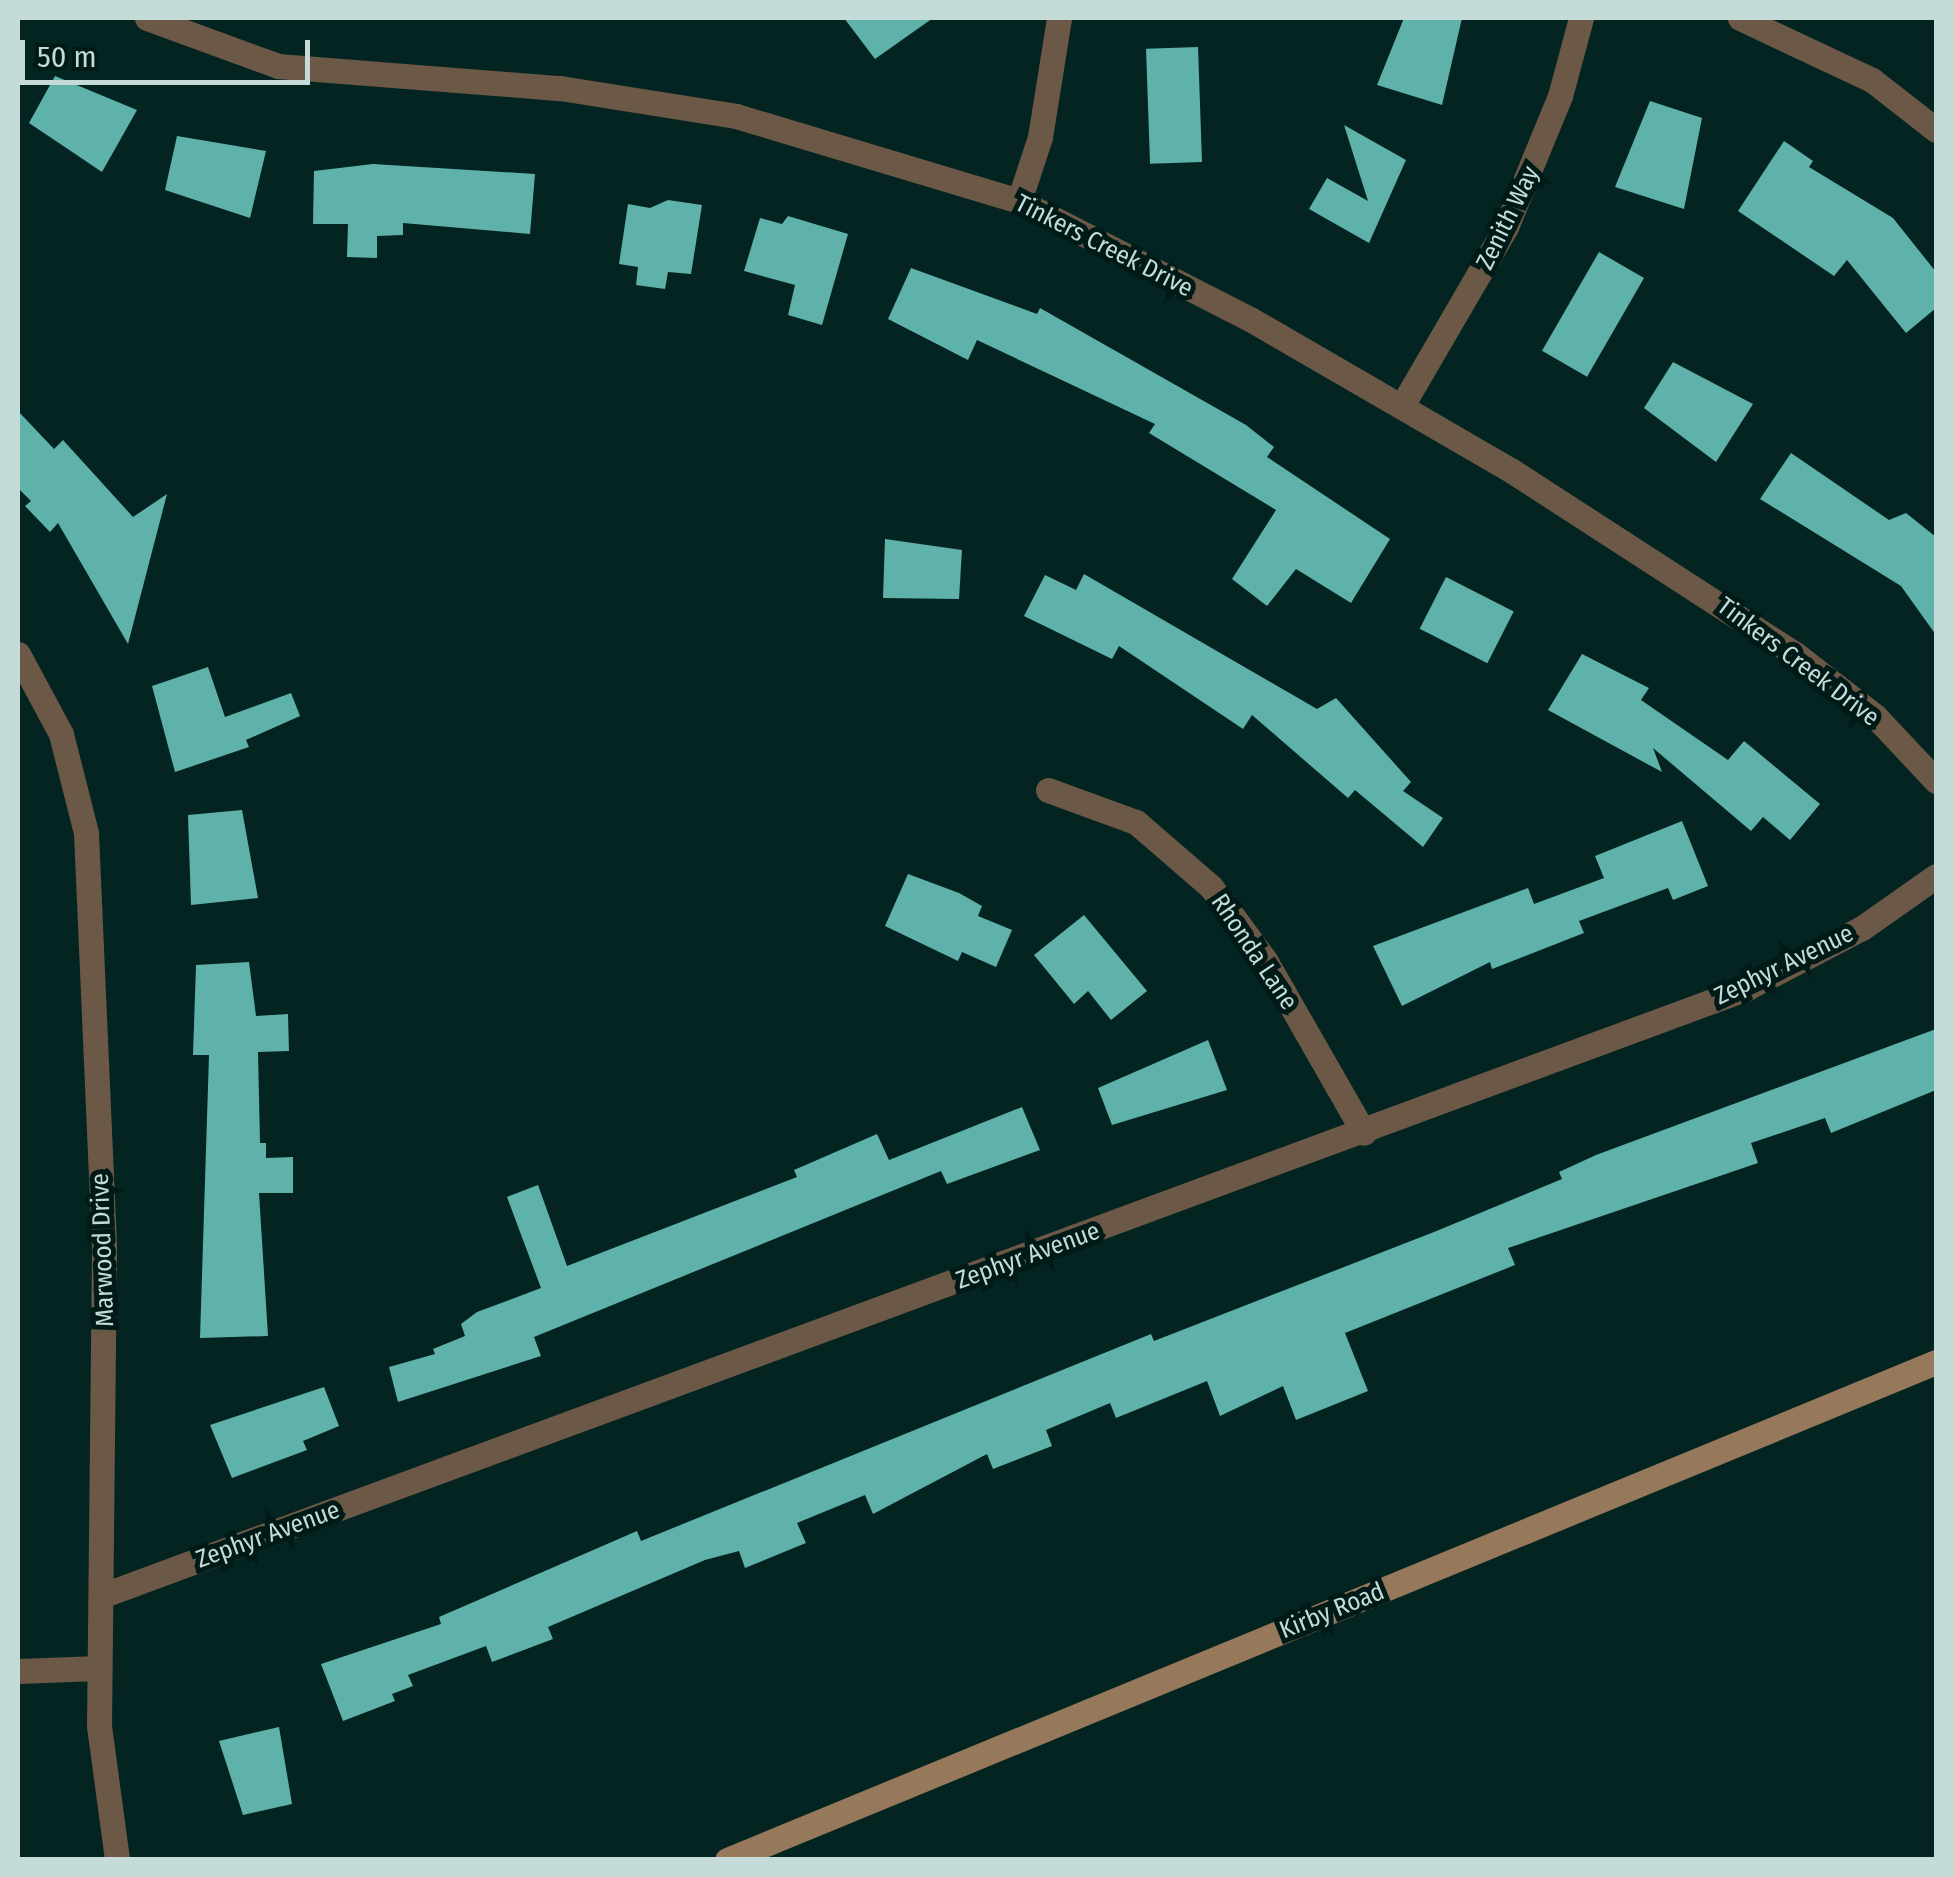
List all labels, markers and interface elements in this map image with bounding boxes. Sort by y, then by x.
scale bar [25,20,315,82]
text: 50 m [37,39,97,75]
street label: Zenith Way [1470,161,1546,275]
street label: Tinkers Creek Drive [1010,188,1198,304]
street label: Tinkers Creek Drive [1711,591,1885,733]
street label: Rhonda Lane [1204,888,1304,1016]
street label: Zephyr Avenue [1710,918,1858,1012]
street label: Marwood Drive [85,1173,121,1327]
street label: Zephyr Avenue [952,1216,1104,1296]
street label: Zephyr Avenue [192,1495,344,1575]
street label: Kirby Road [1275,1576,1389,1646]

